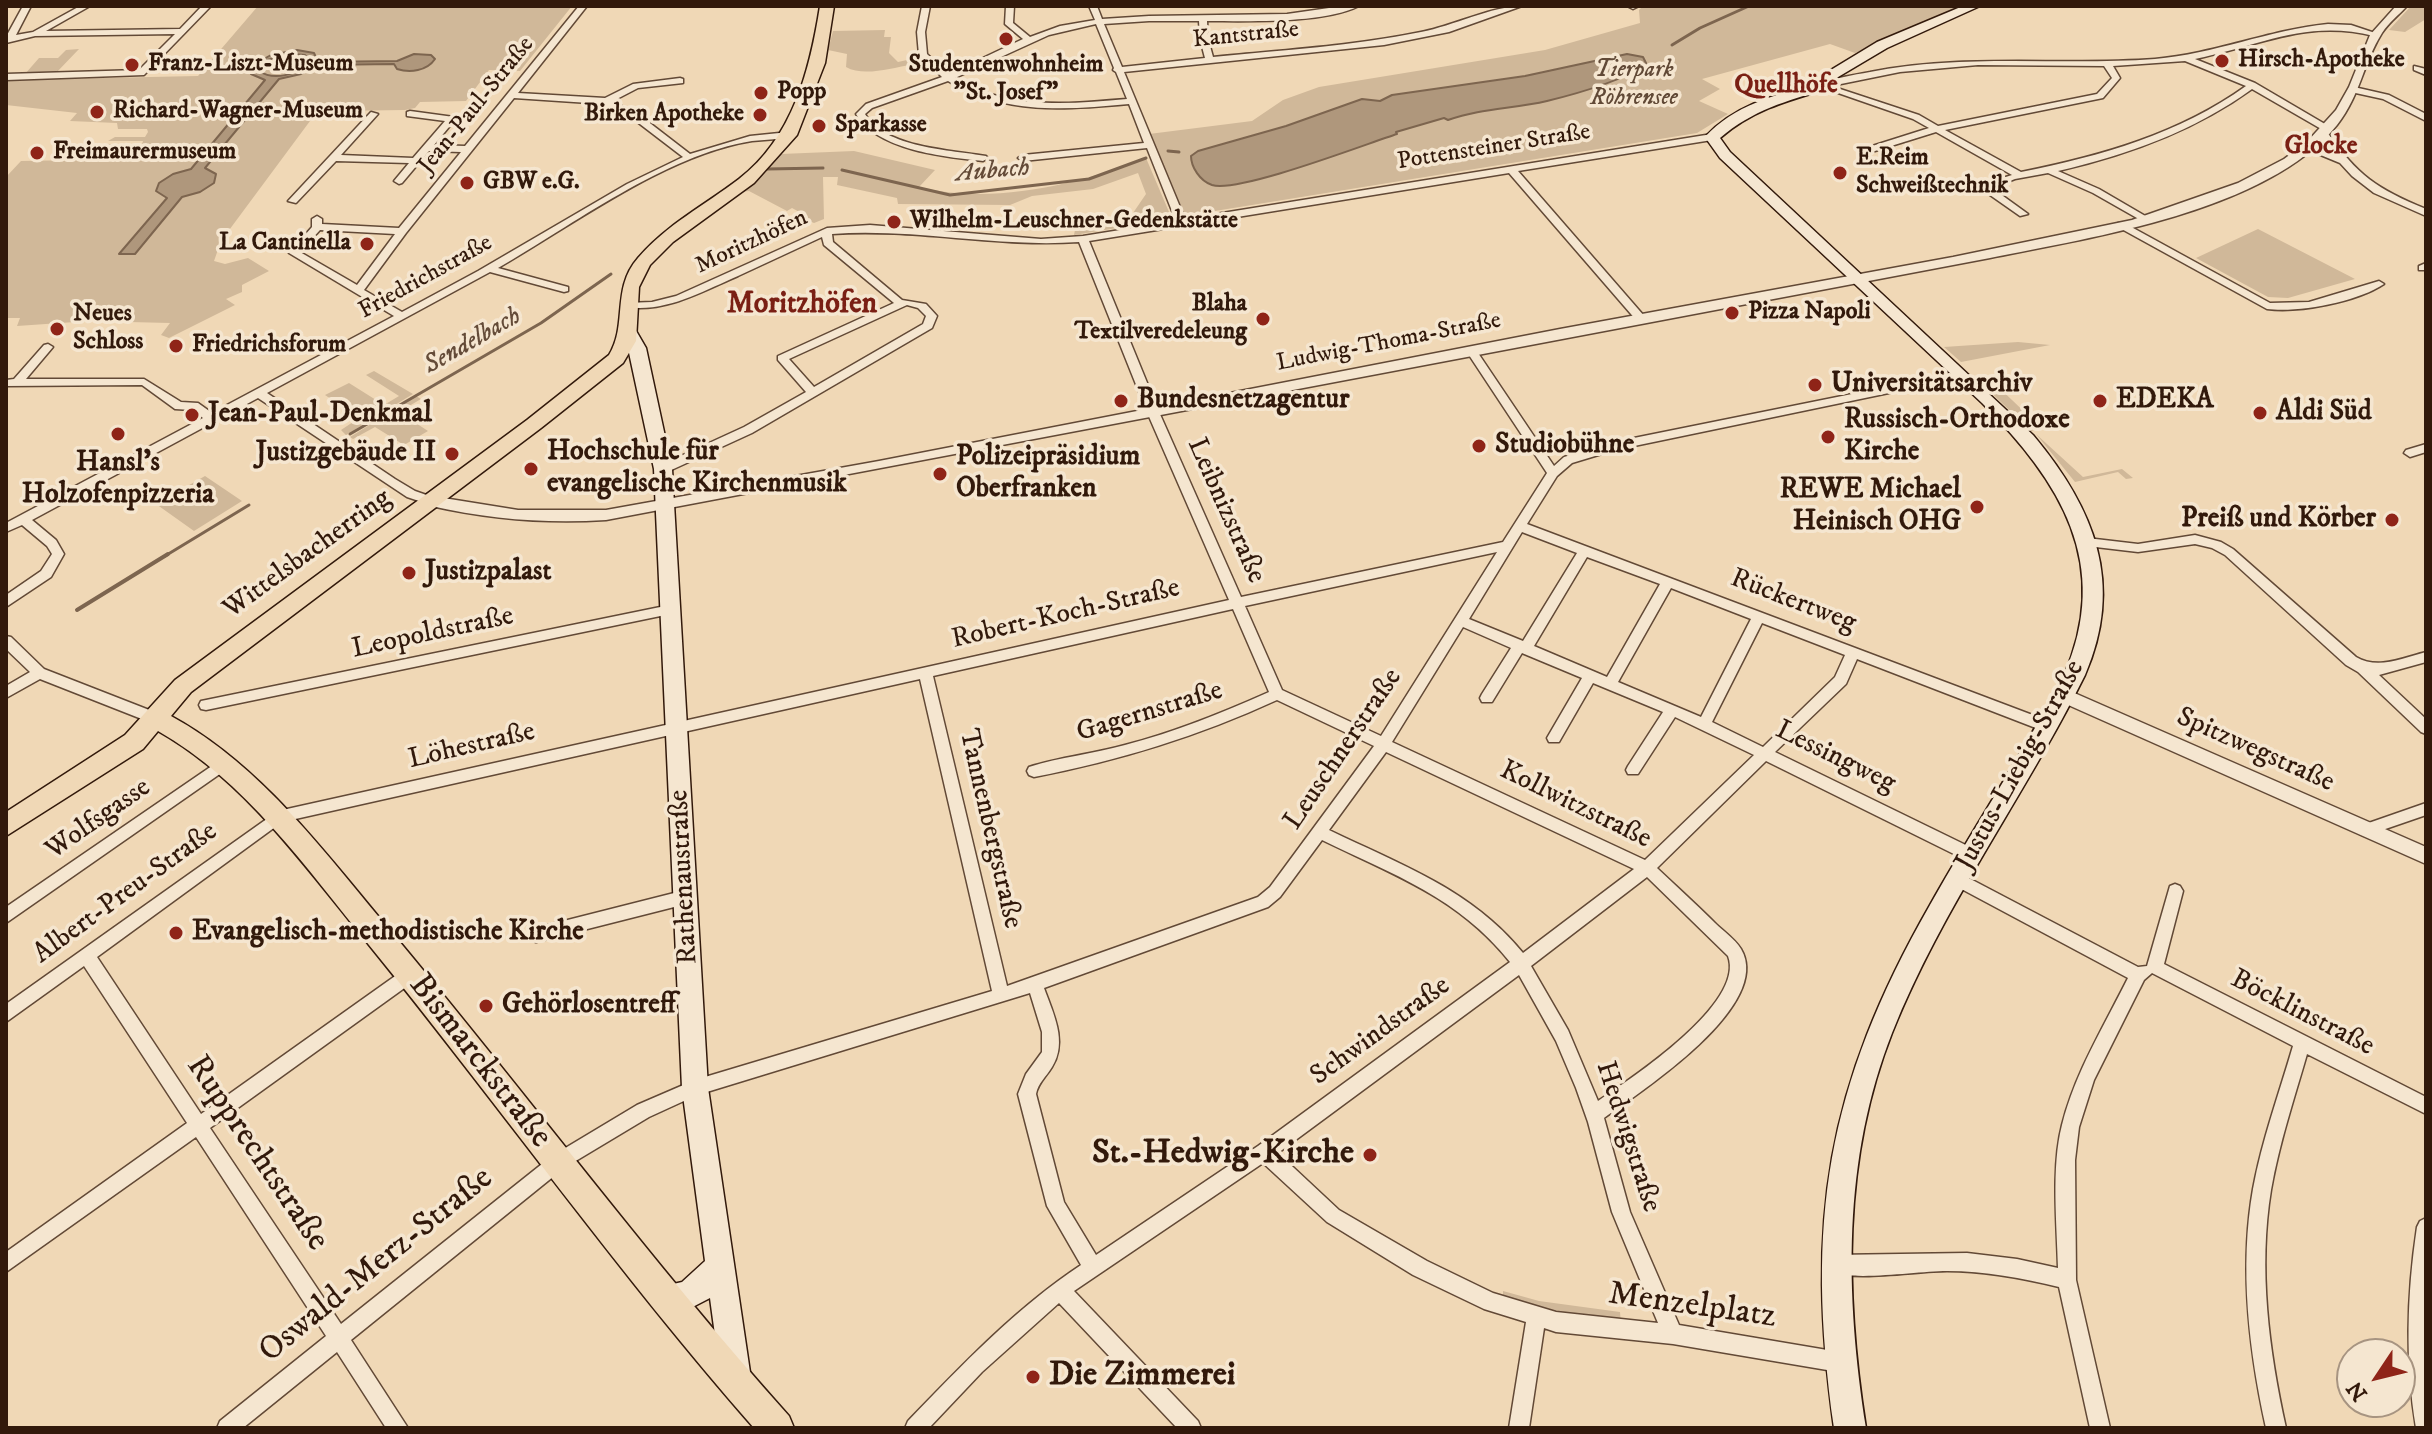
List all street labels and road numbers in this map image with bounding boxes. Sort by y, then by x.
street label: Kantstraße [1192,16,1300,56]
street label: Jean-Paul-Straße [413,32,541,180]
street label: Pottensteiner Straße [1395,119,1593,177]
street label: Moritzhöfen [691,205,813,281]
street label: Friedrichstraße [354,230,498,326]
street label: Ludwig-Thoma-Straße [1274,307,1504,379]
street label: Leibnizstraße [1178,433,1272,589]
street label: Wittelsbacherring [217,483,399,627]
street label: Rückertweg [1725,563,1861,641]
street label: Robert-Koch-Straße [949,572,1183,658]
street label: Leopoldstraße [349,600,517,668]
street label: Justus-Liebig-Straße [1949,655,2093,877]
street label: Leuschnerstraße [1278,663,1410,837]
street label: Gagernstraße [1073,675,1227,751]
street label: Spitzwegstraße [2171,701,2339,801]
street label: Lessingweg [1769,714,1901,802]
street label: Löhestraße [405,716,539,778]
street label: Tannenbergstraße [950,726,1028,932]
street label: Kollwitzstraße [1494,755,1656,857]
street label: Wolfsgasse [40,772,158,868]
street label: Rathenaustraße [664,789,706,965]
street label: Albert-Preu-Straße [27,816,225,972]
street label: Böcklinstraße [2225,963,2379,1065]
street label: Bismarckstraße [398,967,560,1157]
street label: Schwindstraße [1305,970,1457,1094]
street label: Rupprechtstraße [176,1049,336,1259]
street label: Hedwigstraße [1587,1057,1667,1217]
street label: Oswald-Merz-Straße [252,1159,502,1373]
street label: Menzelplatz [1606,1275,1778,1339]

